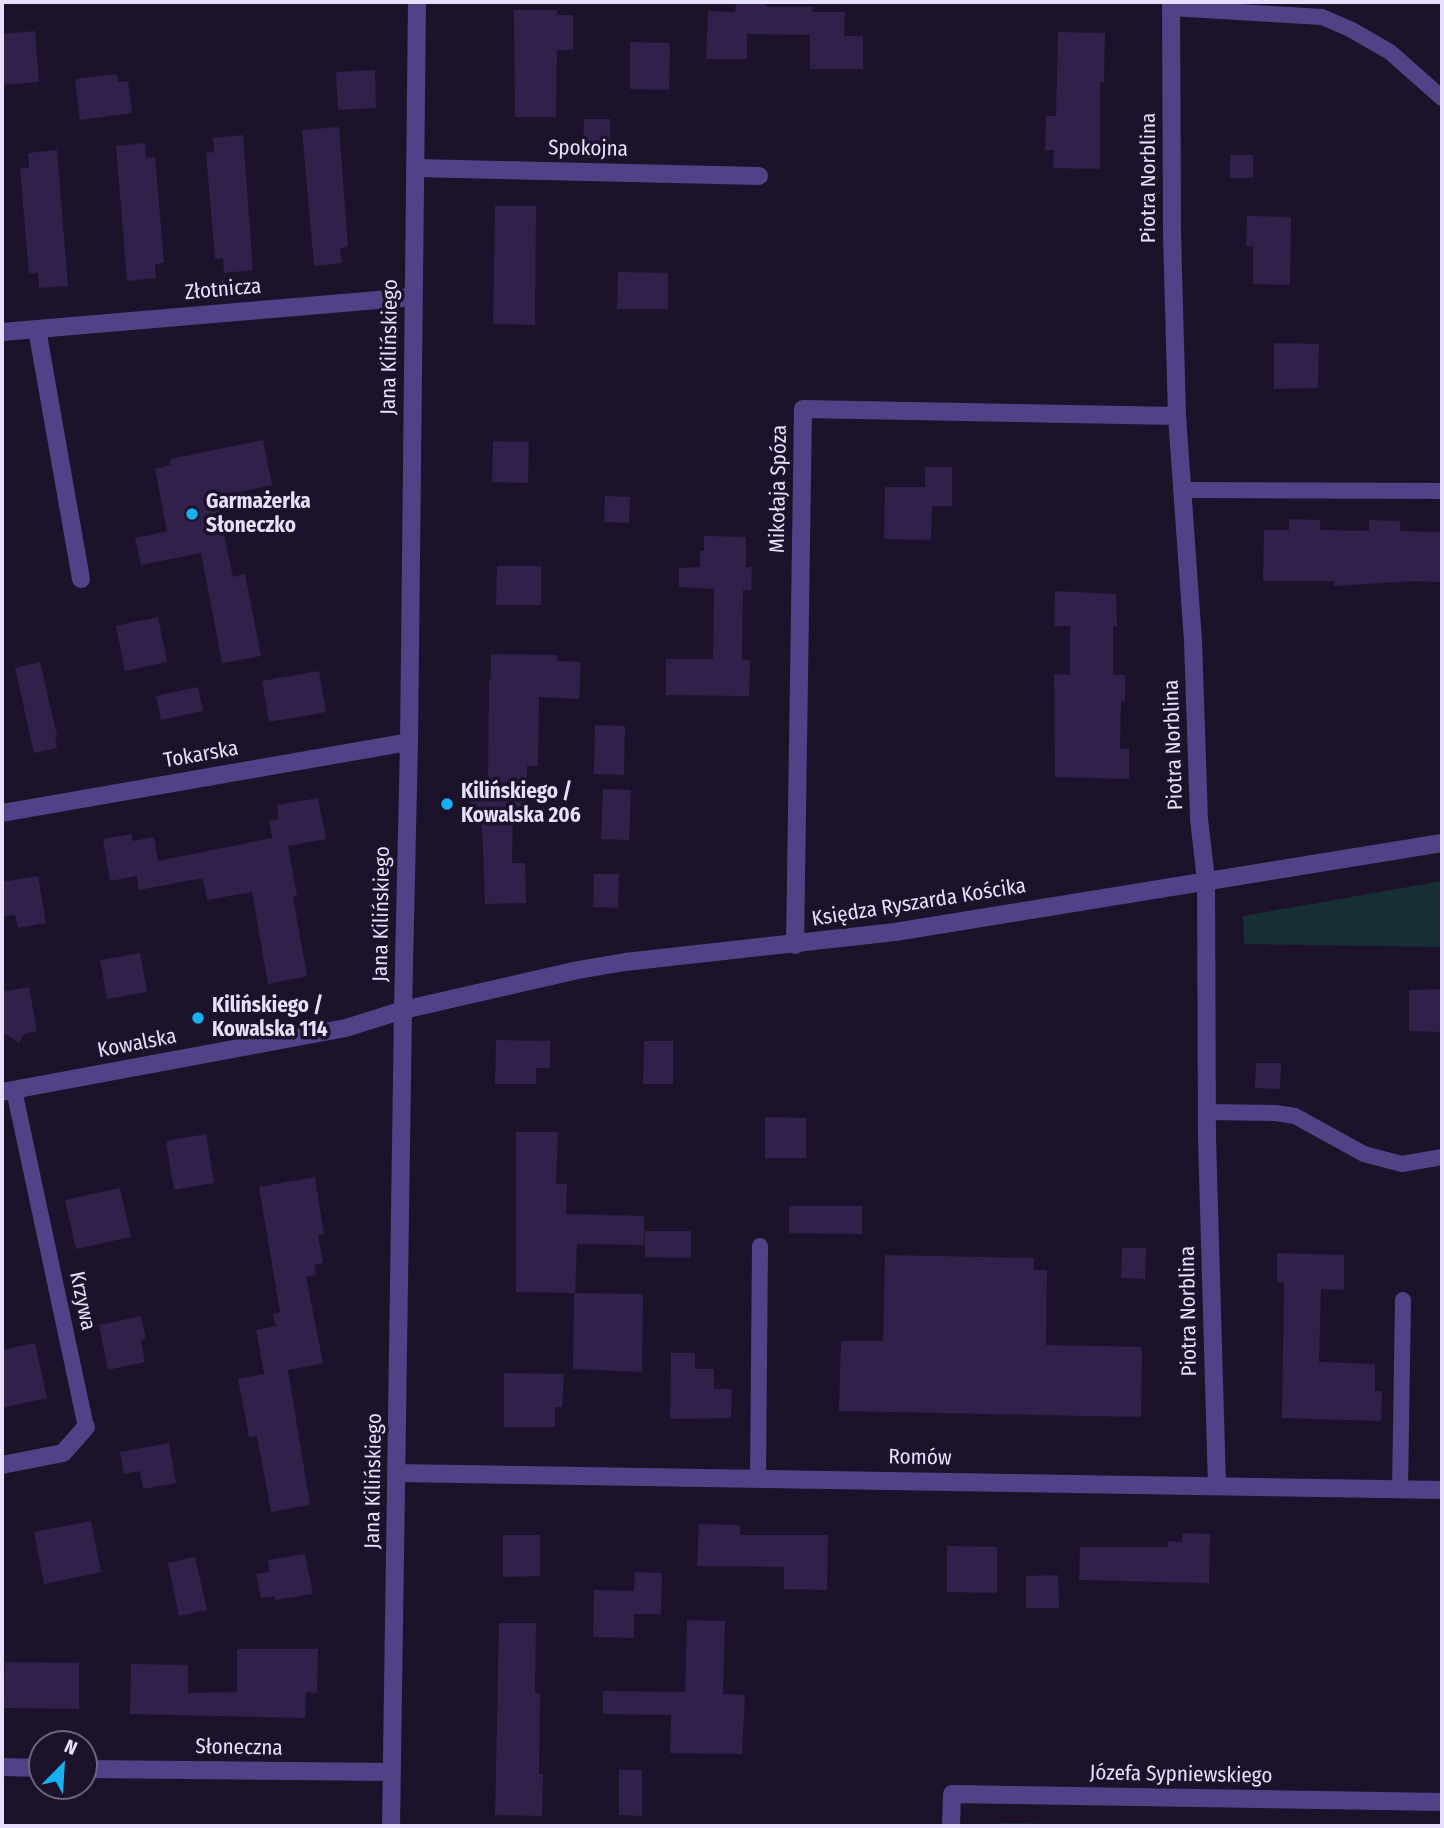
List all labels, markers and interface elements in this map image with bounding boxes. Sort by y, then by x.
street label: Piotra Norblina [1136,113,1162,243]
street label: Spokojna [548,136,628,162]
street label: Złotnicza [184,274,262,306]
street label: Jana Kilińskiego [376,279,404,415]
street label: Mikołaja Spóza [765,425,793,553]
place label: Garmażerka Słoneczko [206,489,311,539]
marker: Garmażerka Słoneczko [184,506,200,522]
street label: Piotra Norblina [1159,679,1189,811]
street label: Tokarska [162,736,240,774]
place label: Kilińskiego / Kowalska 206 [461,779,581,829]
marker: Kilińskiego / Kowalska 206 [439,796,455,812]
street label: Jana Kilińskiego [368,846,396,982]
street label: Księdza Ryszarda Kościka [810,874,1028,932]
place label: Kilińskiego / Kowalska 114 [212,993,328,1043]
marker: Kilińskiego / Kowalska 114 [190,1010,206,1026]
street label: Kowalska [95,1024,179,1064]
street label: Piotra Norblina [1175,1246,1203,1376]
street label: Krzywa [63,1269,101,1333]
street label: Jana Kilińskiego [360,1413,388,1549]
street label: Romów [888,1445,952,1471]
north arrow [28,1730,98,1800]
text: N [61,1734,81,1760]
street label: Słoneczna [195,1735,283,1761]
street label: Józefa Sypniewskiego [1089,1761,1273,1789]

